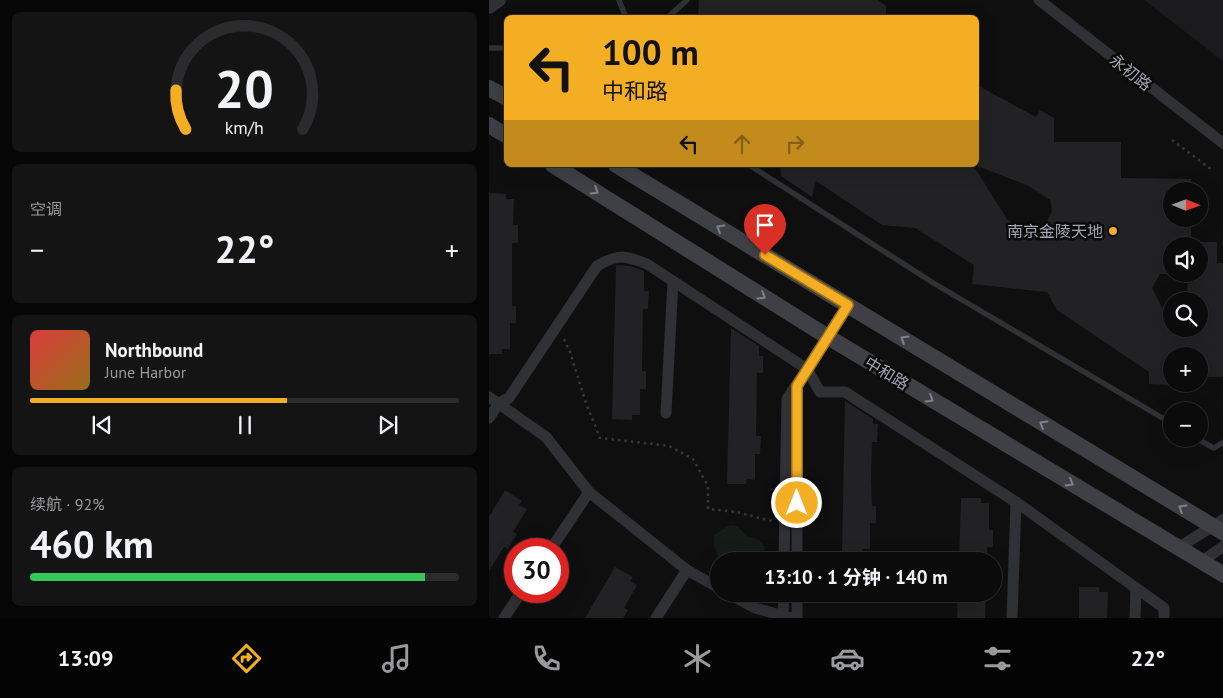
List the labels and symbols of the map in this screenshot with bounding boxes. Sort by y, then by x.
street label: 永初路 [1106,49,1156,95]
north arrow [1163,182,1208,228]
one-way arrow [589,185,598,194]
pin [744,204,786,255]
place label: 南京金陵天地 [1007,221,1103,241]
one-way arrow [716,224,725,234]
marker: 南京金陵天地 [1107,225,1119,237]
one-way arrow [756,290,766,299]
one-way arrow [900,336,909,346]
street label: 中和路 [861,352,913,394]
one-way arrow [925,392,934,402]
one-way arrow [1039,420,1048,430]
position arrow [770,476,822,528]
one-way arrow [1064,476,1073,486]
one-way arrow [1178,505,1187,514]
speed limit sign: 30 [504,538,569,603]

